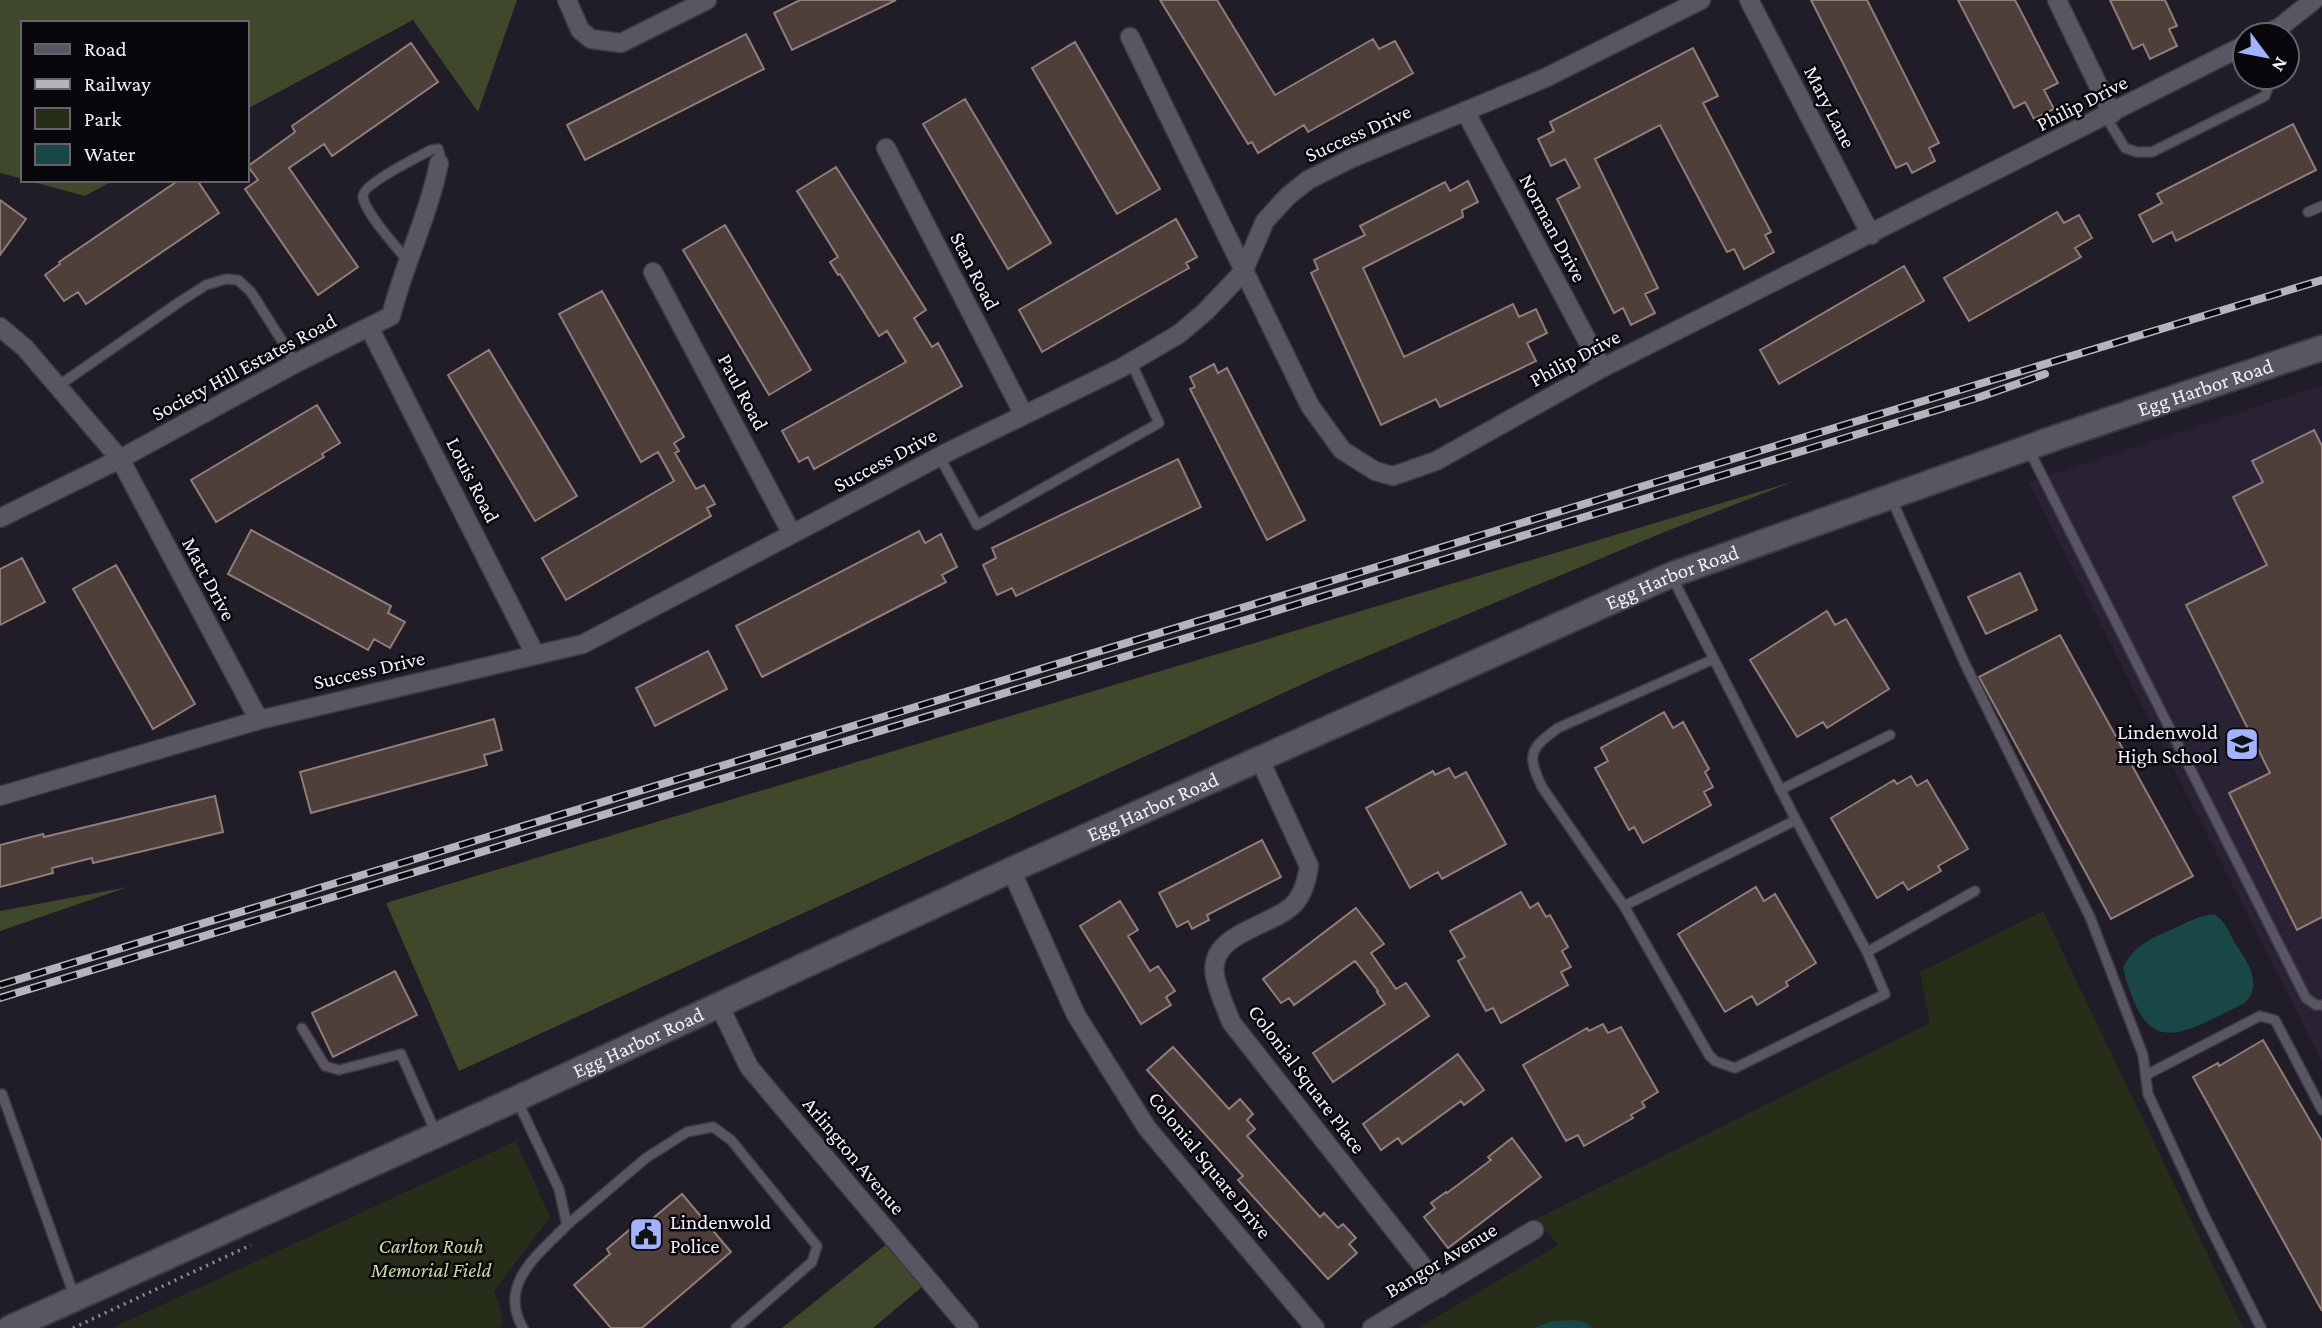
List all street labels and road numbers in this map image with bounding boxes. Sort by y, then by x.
street label: Mary Lane [1799,62,1861,152]
street label: Philip Drive [2032,70,2132,136]
street label: Success Drive [1301,99,1415,167]
street label: Norman Drive [1514,170,1592,286]
street label: Stan Road [945,228,1005,314]
street label: Society Hill Estates Road [148,308,340,426]
street label: Philip Drive [1526,324,1624,392]
street label: Paul Road [713,350,773,434]
street label: Egg Harbor Road [2134,353,2276,421]
street label: Success Drive [829,423,941,497]
street label: Louis Road [441,433,505,527]
street label: Matt Drive [177,533,241,625]
street label: Egg Harbor Road [1602,540,1742,615]
street label: Success Drive [311,646,427,694]
street label: Egg Harbor Road [1083,767,1222,847]
street label: Colonial Square Place [1243,1000,1371,1158]
street label: Egg Harbor Road [569,1002,707,1083]
street label: Colonial Square Drive [1143,1087,1277,1243]
street label: Arlington Avenue [798,1092,910,1220]
street label: Bangor Avenue [1381,1217,1501,1303]

